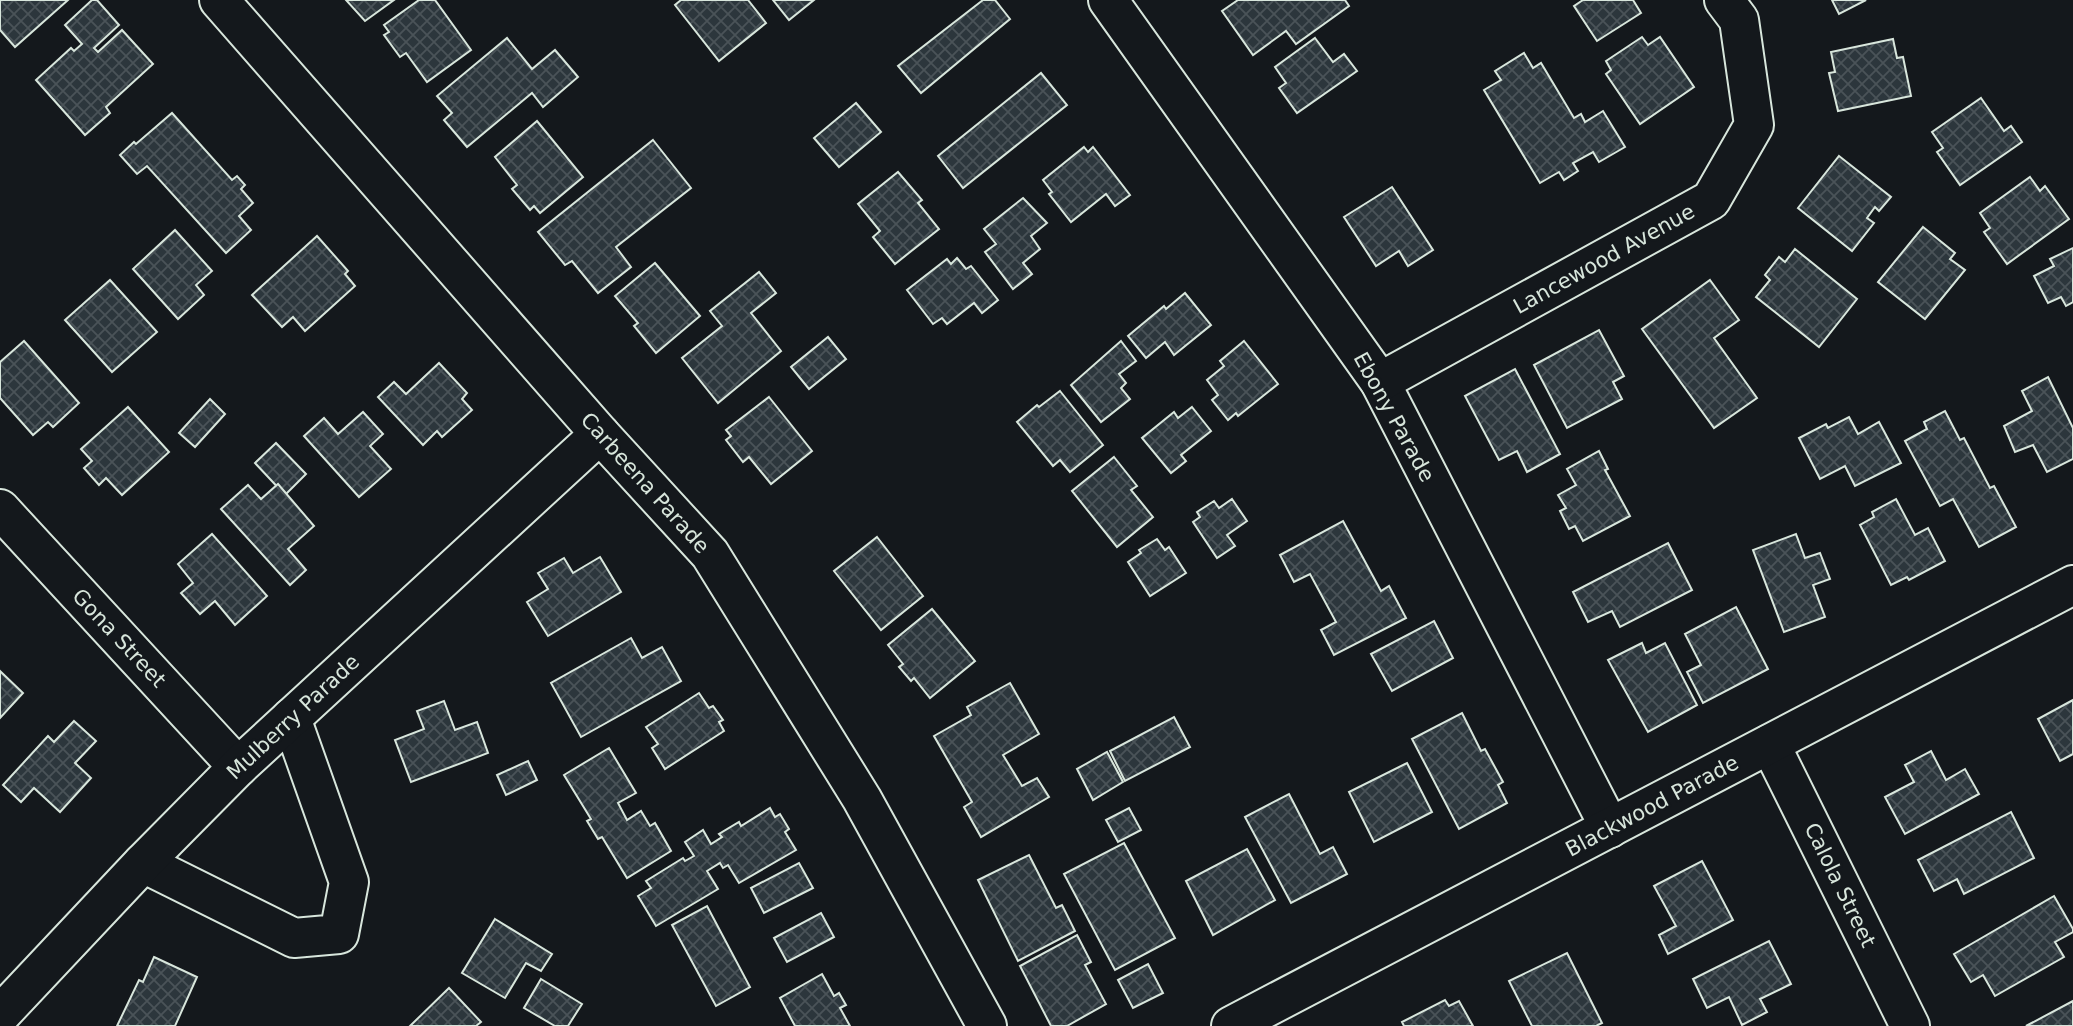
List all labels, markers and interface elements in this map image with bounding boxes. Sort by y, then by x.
street label: Lancewood Avenue [1509,199,1699,319]
street label: Ebony Parade [1349,348,1439,486]
street label: Carbeena Parade [576,408,714,558]
street label: Gona Street [67,584,171,692]
street label: Mulberry Parade [222,650,364,784]
street label: Blackwood Parade [1562,750,1742,862]
street label: Calola Street [1800,819,1880,951]

